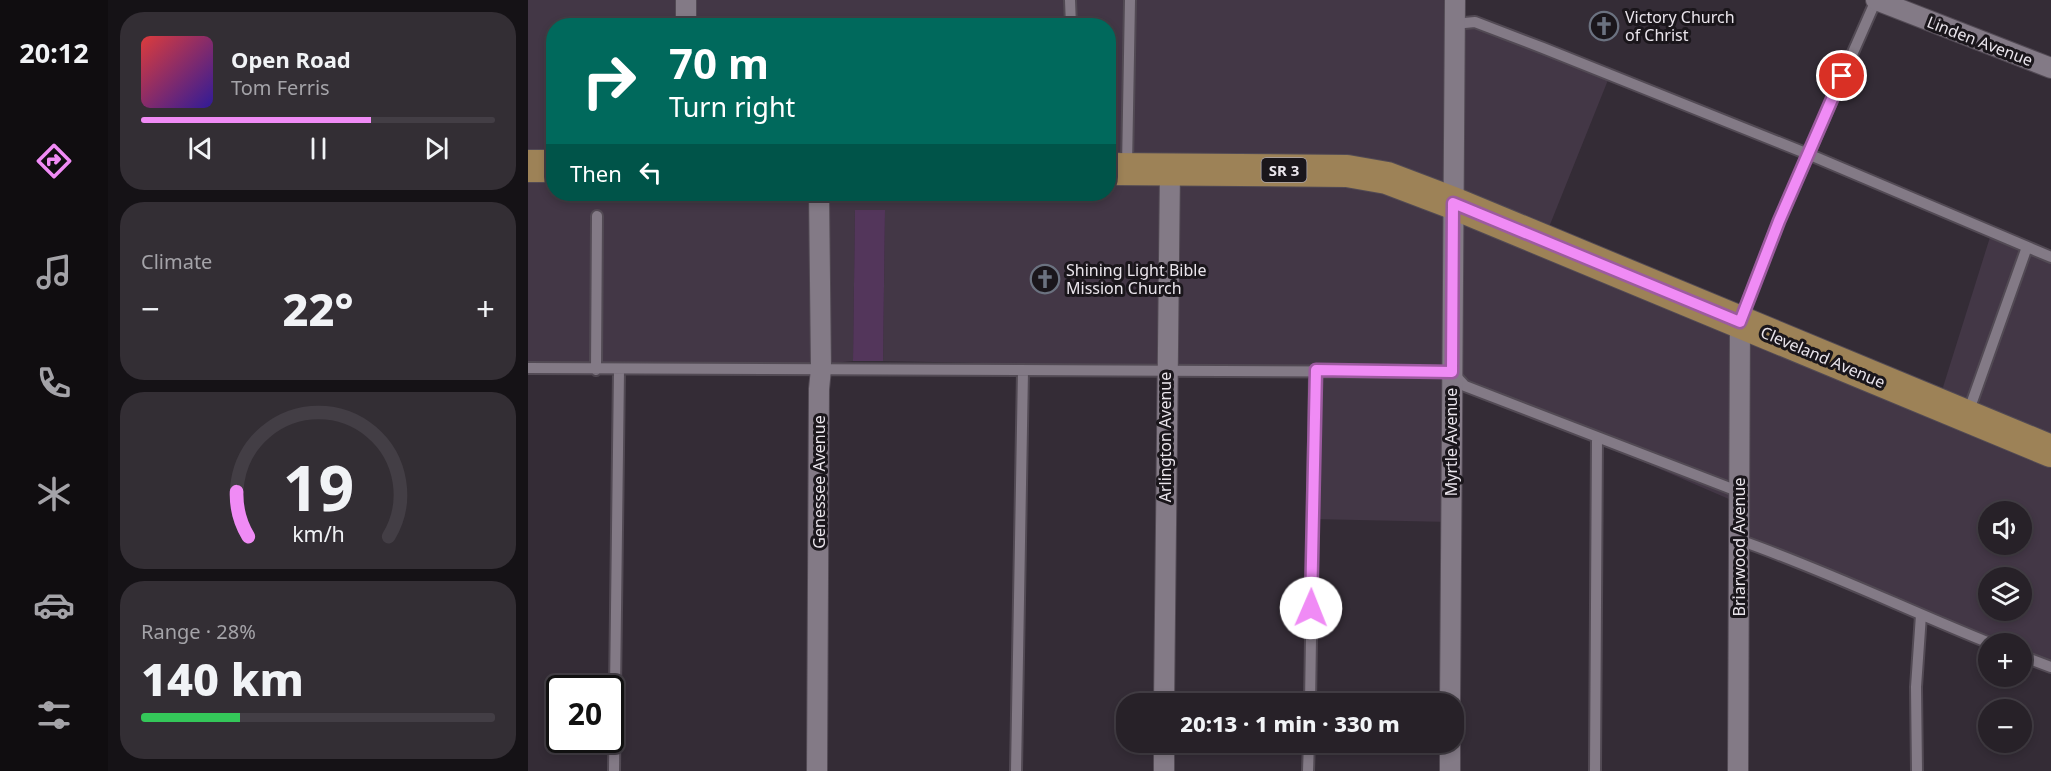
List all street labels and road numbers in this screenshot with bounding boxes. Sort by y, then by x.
street label: Linden Avenue [1924,11,2036,71]
road number: SR 3 [1262,158,1306,182]
street label: Cleveland Avenue [1757,321,1889,393]
street label: Arlington Avenue [1154,372,1176,502]
street label: Myrtle Avenue [1440,388,1462,496]
street label: Genessee Avenue [808,415,830,549]
street label: Briarwood Avenue [1728,478,1750,616]

